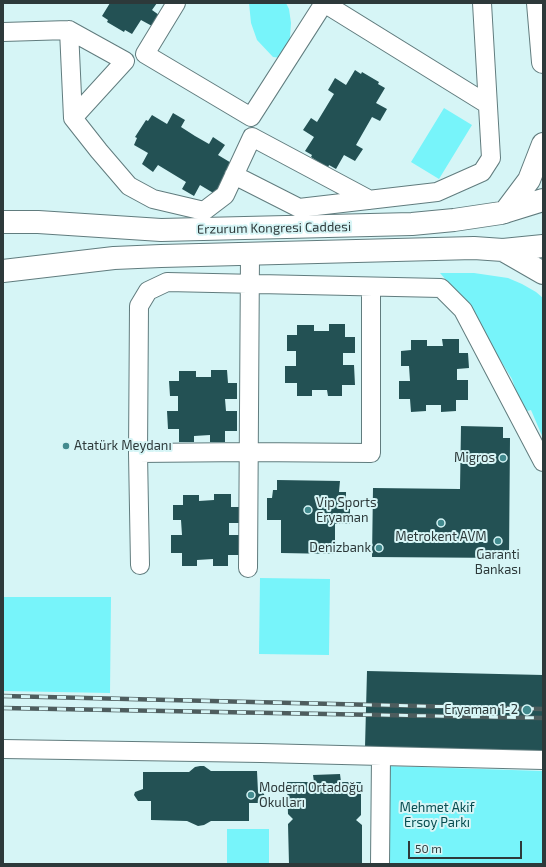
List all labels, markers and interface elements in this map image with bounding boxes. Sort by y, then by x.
street label: Erzurum Kongresi Caddesi [197,219,351,237]
place label: Atatürk Meydanı [74,438,172,454]
marker: Atatürk Meydanı [61,441,71,451]
place label: Migros [454,450,495,466]
marker: Migros [498,453,508,463]
place label: Vip Sports Eryaman [316,495,377,526]
marker: Vip Sports Eryaman [303,505,313,515]
marker: Metrokent AVM [436,518,446,528]
place label: Metrokent AVM [395,529,487,545]
marker: Garanti Bankası [493,536,503,546]
place label: Denizbank [309,540,371,556]
marker: Denizbank [374,543,384,553]
place label: Garanti Bankası [475,547,521,578]
place label: Eryaman 1-2 [444,702,518,718]
marker: Eryaman 1-2 [521,704,533,716]
place label: Modern Ortadoğu Okulları [259,780,363,811]
marker: Modern Ortadoğu Okulları [246,790,256,800]
park label: Mehmet Akif Ersoy Parkı [399,800,475,831]
scale bar [410,833,524,859]
text: 50 m [415,841,442,855]

